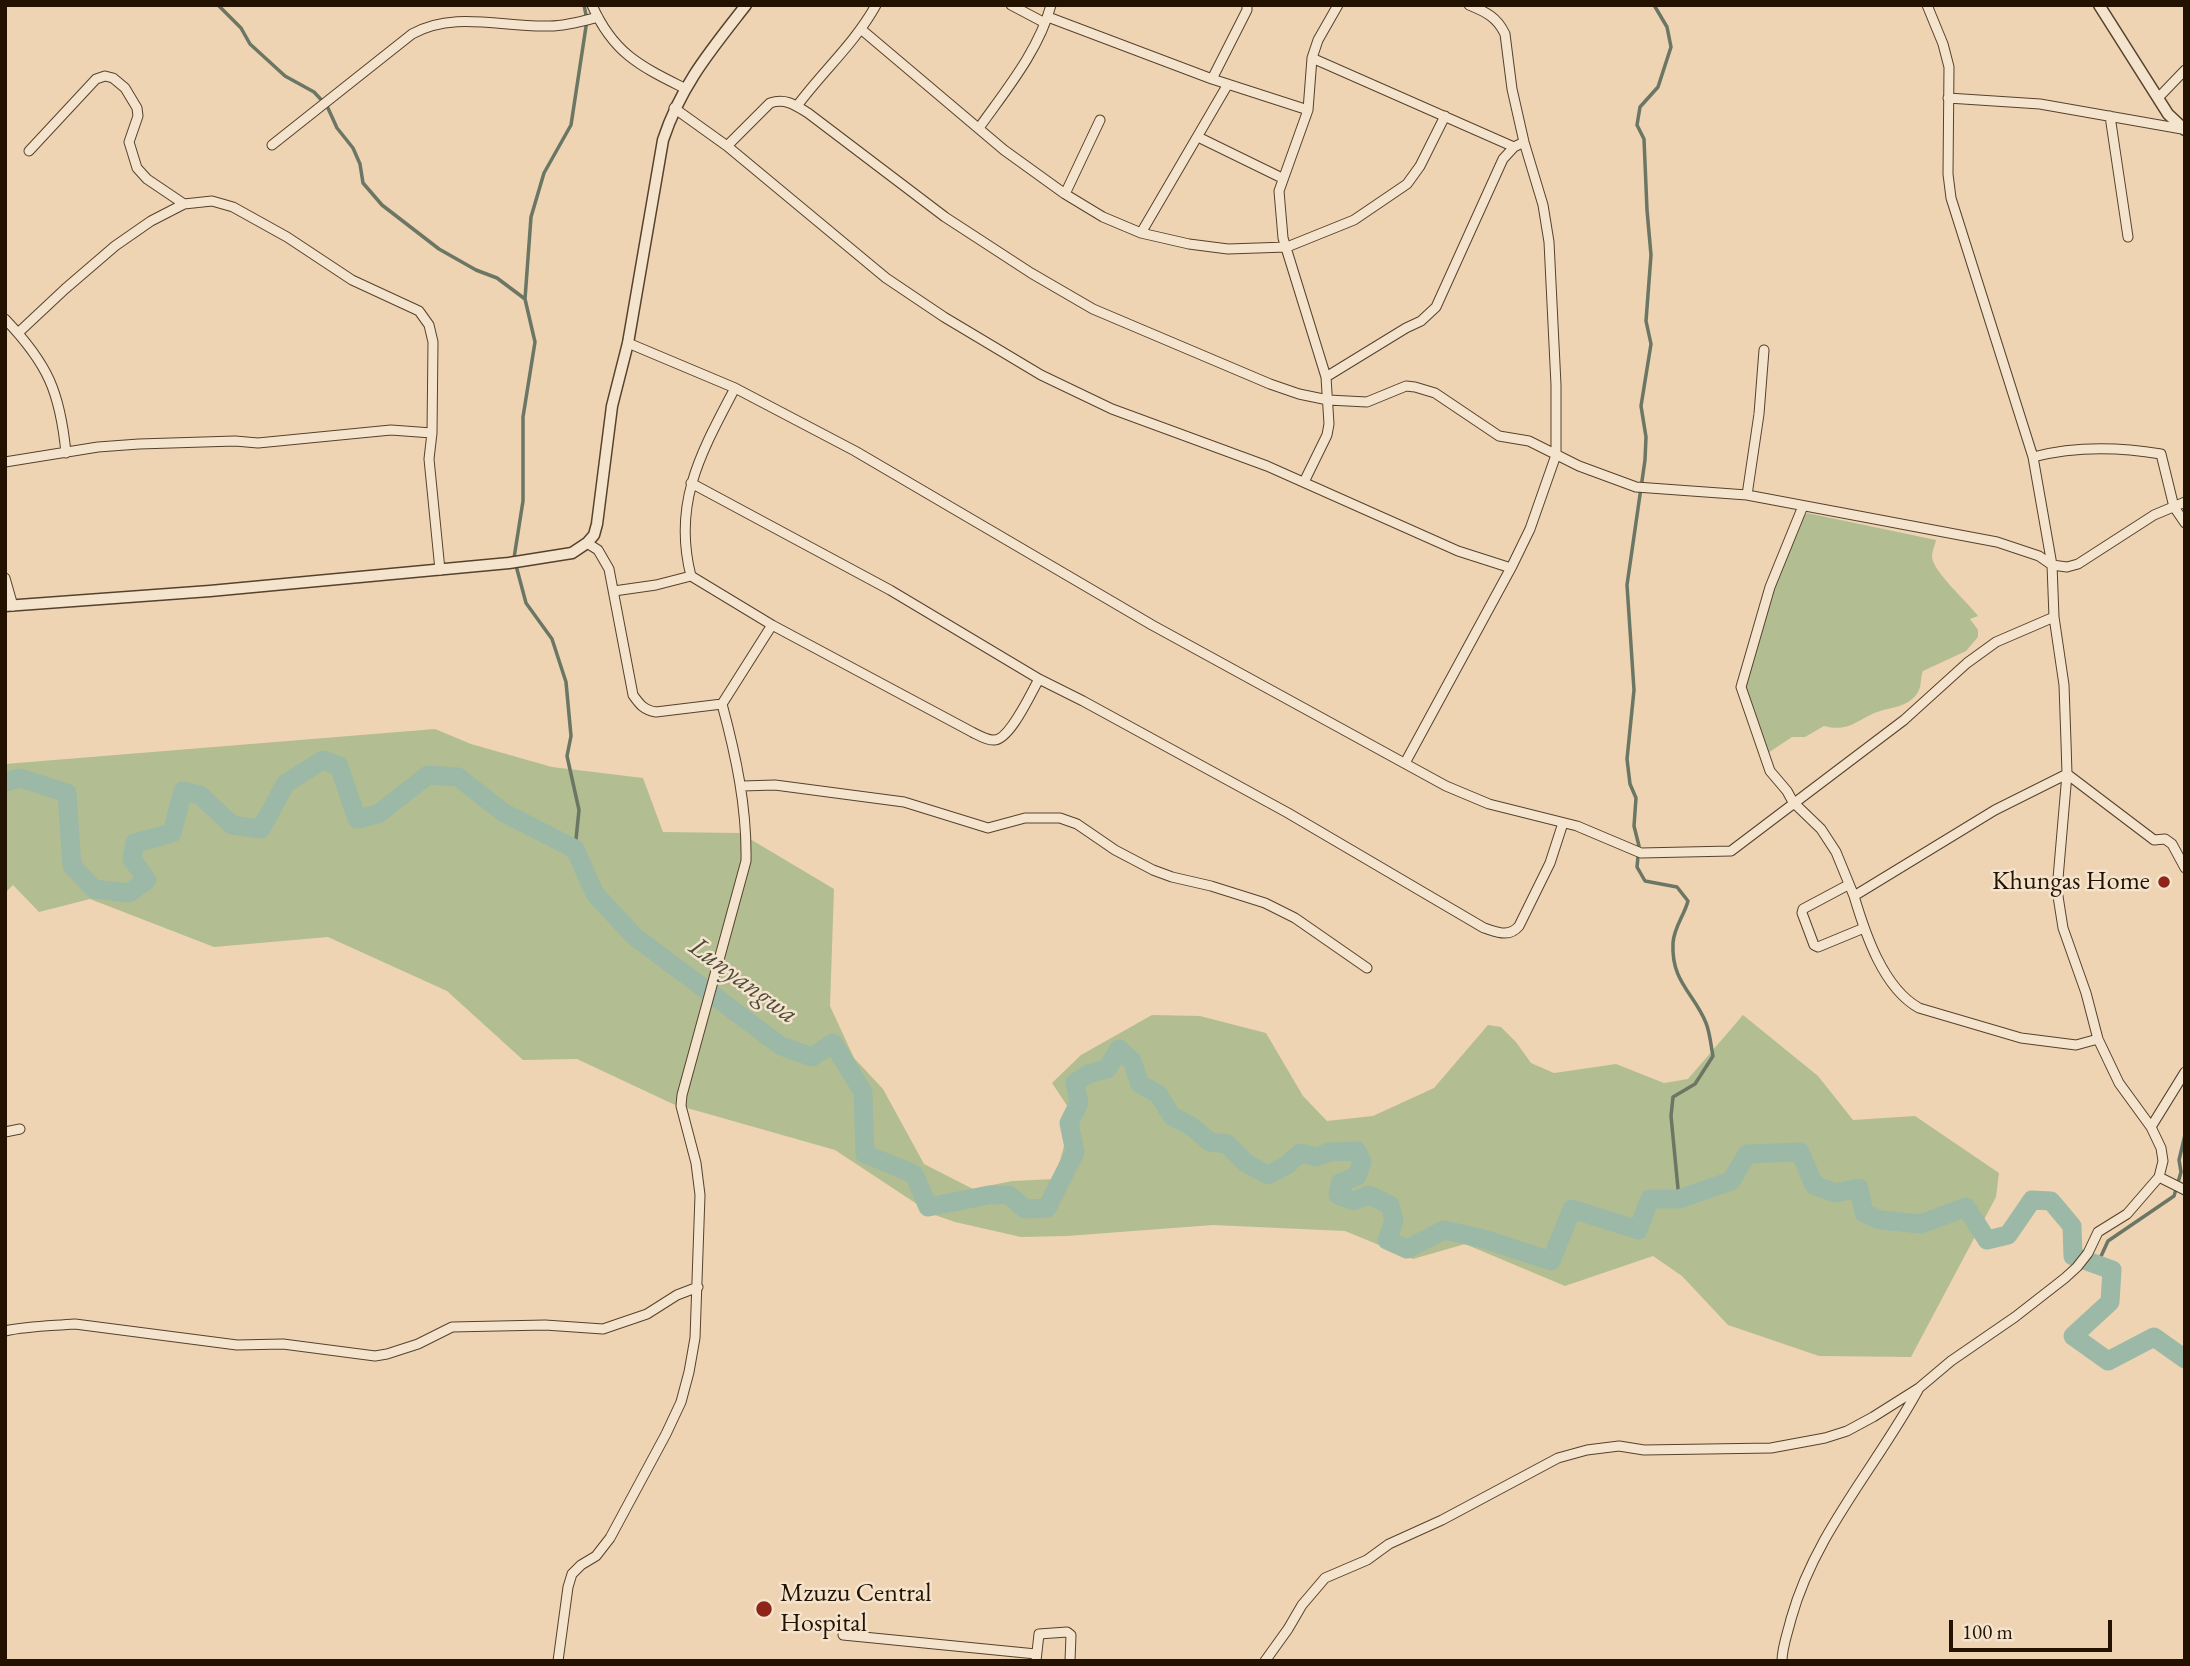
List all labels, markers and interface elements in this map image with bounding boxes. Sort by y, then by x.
place label: Khungas Home [1992,866,2150,898]
marker: Khungas Home [2156,874,2172,890]
water label: Lunyangwa [682,930,804,1032]
place label: Mzuzu Central Hospital [780,1578,931,1640]
marker: Mzuzu Central Hospital [754,1599,774,1619]
scale bar [1952,1606,2115,1650]
text: 100 m [1962,1618,2013,1645]

